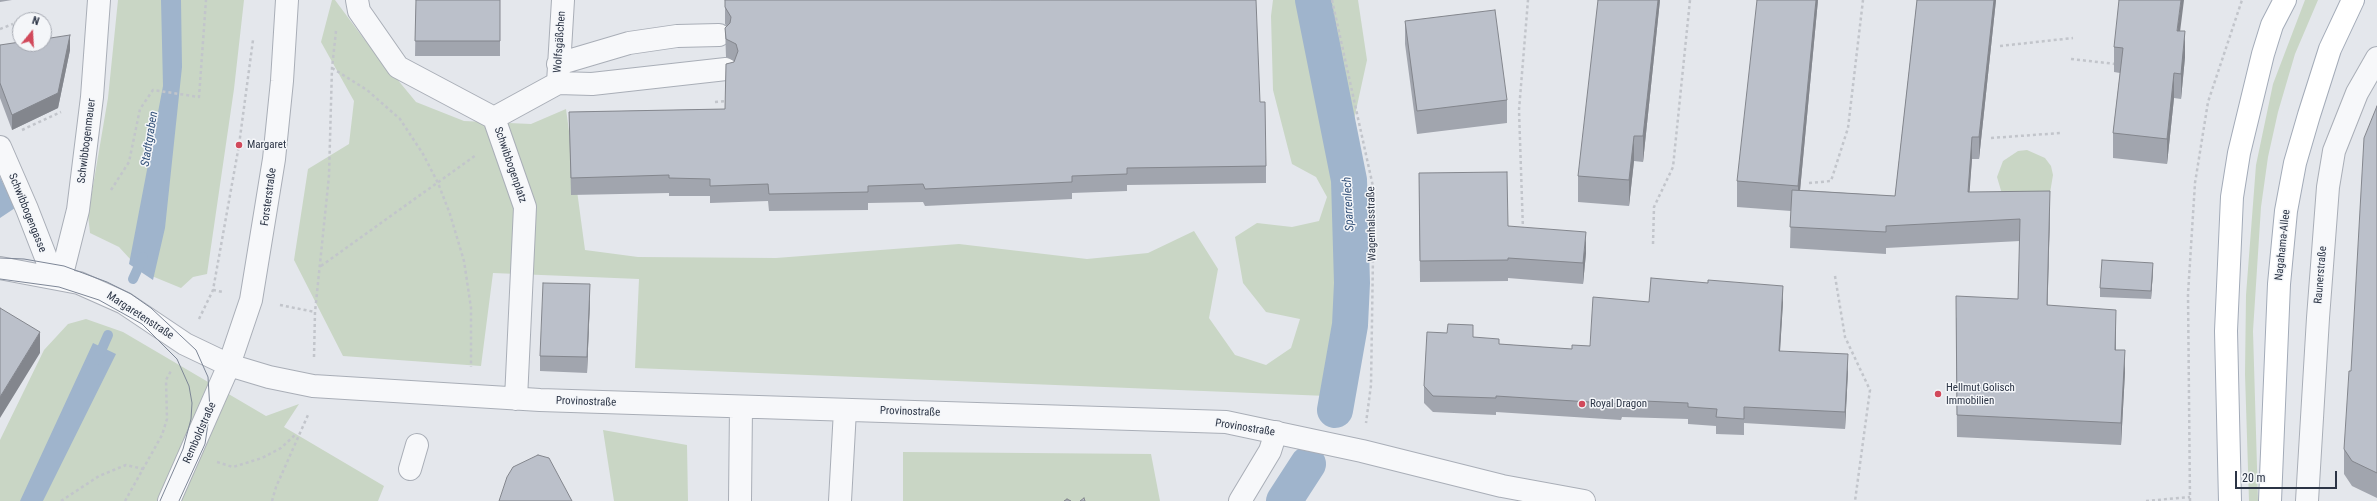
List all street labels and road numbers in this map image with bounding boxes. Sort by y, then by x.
street label: Wolfsgäßchen [551,11,569,73]
street label: Schwibbogenmauer [75,98,99,184]
street label: Schwibbogenplatz [491,125,529,205]
street label: Forsterstraße [258,167,280,227]
street label: Schwibbogengasse [5,172,49,254]
street label: Wagenhalsstraße [1365,186,1379,262]
street label: Nagahama-Allee [2273,209,2293,281]
street label: Raunerstraße [2312,246,2330,304]
street label: Margaretenstraße [104,289,176,343]
street label: Provinostraße [556,394,616,410]
street label: Remboldstraße [181,400,219,466]
street label: Provinostraße [880,404,940,420]
street label: Provinostraße [1214,417,1276,439]

